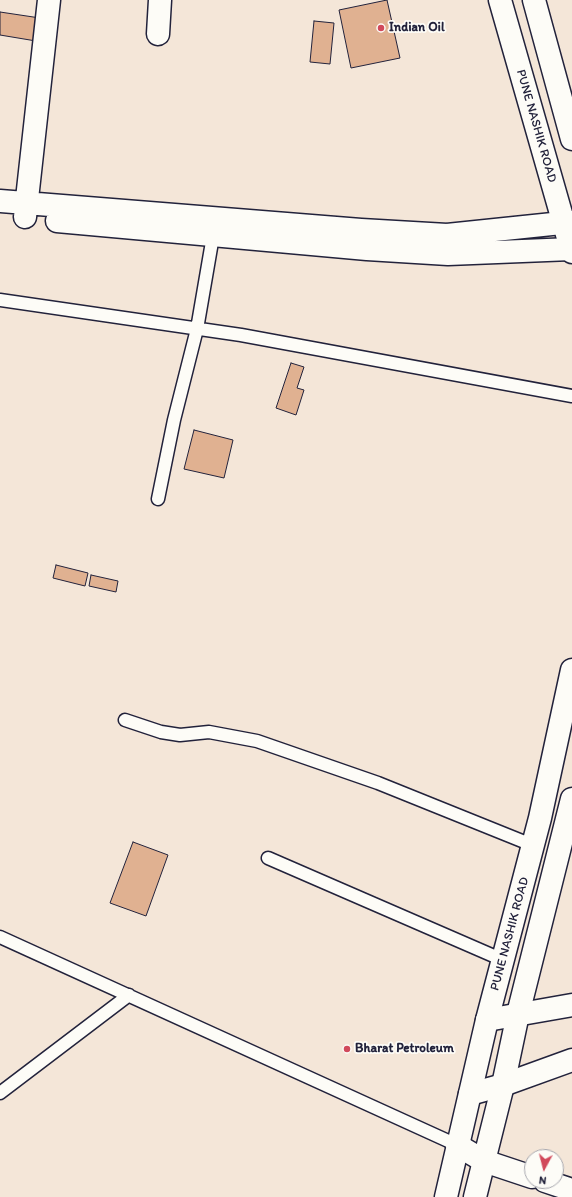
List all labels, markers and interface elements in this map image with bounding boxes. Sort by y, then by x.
place label: Indian Oil [389,20,445,36]
marker: Indian Oil [376,23,386,33]
street label: PUNE NASHIK ROAD [512,68,560,184]
street label: PUNE NASHIK ROAD [487,876,533,992]
place label: Bharat Petroleum [355,1041,454,1057]
marker: Bharat Petroleum [342,1044,352,1054]
north arrow [524,1149,564,1189]
text: N [538,1174,547,1187]

